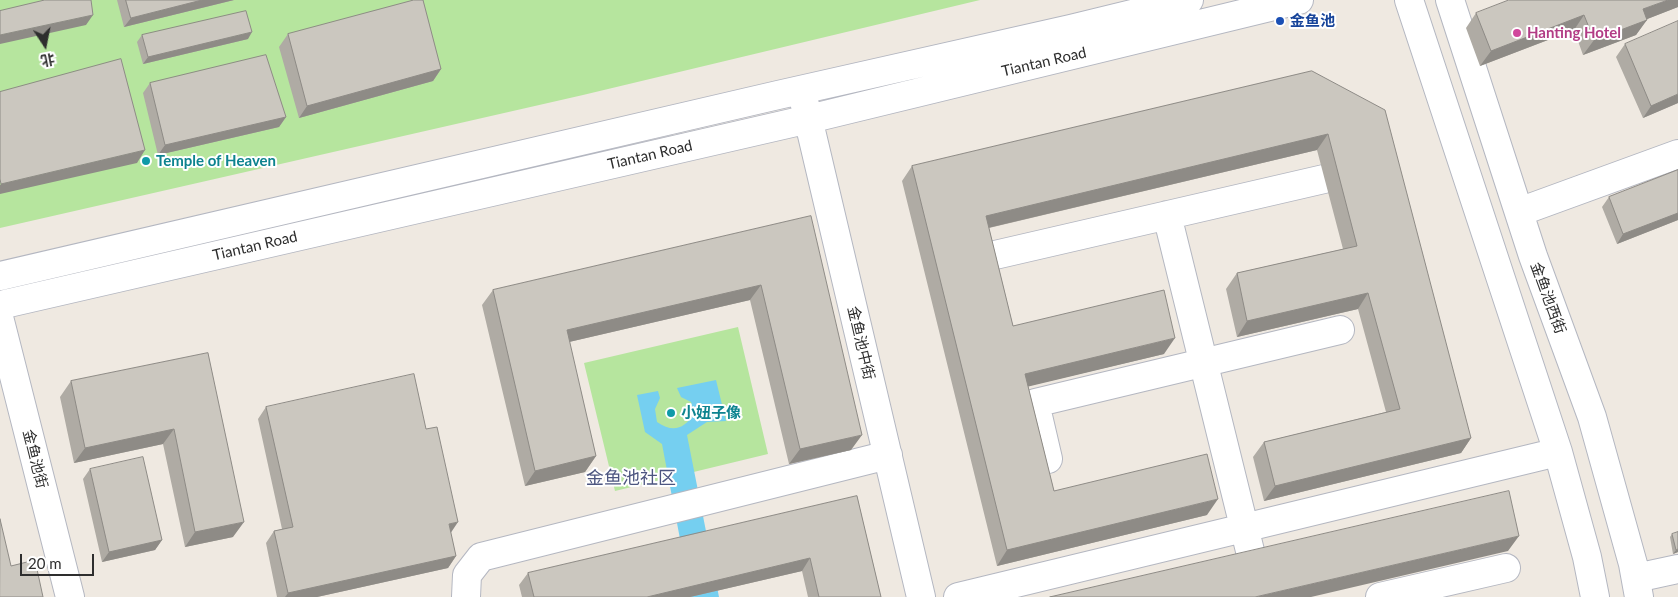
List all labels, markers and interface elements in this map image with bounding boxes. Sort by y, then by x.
place label: 金鱼池 [1290,12,1335,30]
marker: 金鱼池 [1274,15,1286,27]
north arrow [20,20,70,70]
place label: Hanting Hotel [1527,24,1621,42]
marker: Hanting Hotel [1511,27,1523,39]
street label: Tiantan Road [1000,44,1088,80]
text: 北 [39,51,56,70]
street label: Tiantan Road [606,137,694,173]
place label: Temple of Heaven [156,152,276,170]
marker: Temple of Heaven [140,155,152,167]
street label: Tiantan Road [211,228,299,264]
street label: 金鱼池西街 [1527,260,1569,336]
street label: 金鱼池中街 [844,304,878,382]
place label: 小妞子像 [681,404,741,422]
marker: 小妞子像 [665,407,677,419]
street label: 金鱼池街 [19,428,51,490]
district label: 金鱼池社区 [586,467,676,489]
scale bar [22,544,96,576]
text: 20 m [28,554,62,572]

